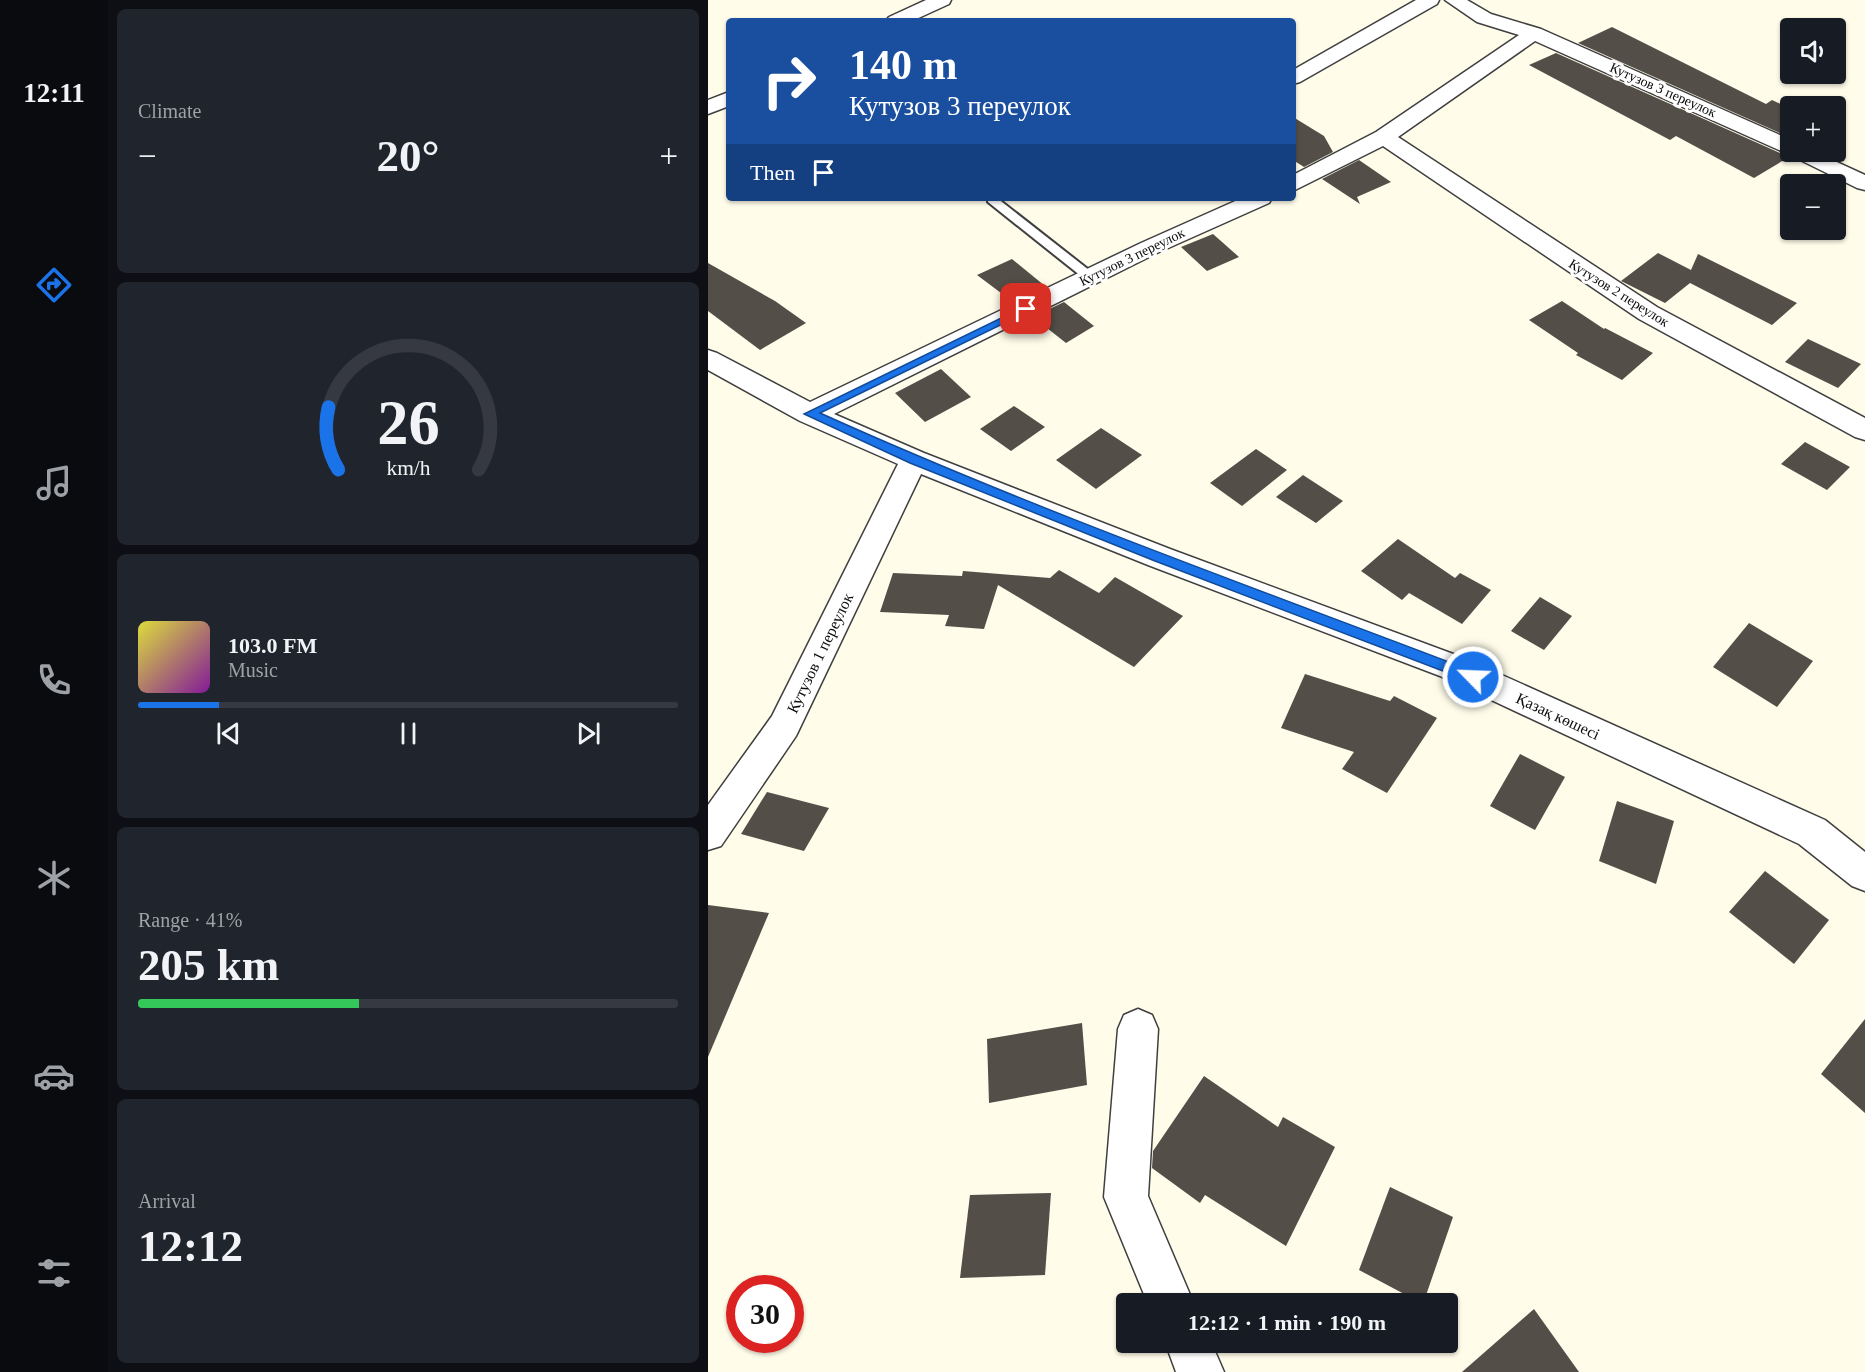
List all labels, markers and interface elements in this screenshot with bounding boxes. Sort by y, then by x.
map controls [1780,18,1846,240]
button: sound [1780,18,1846,84]
icon: right [750,42,828,120]
text: 140 m [849,42,958,88]
street label: Кутузов 3 переулок [1607,60,1719,120]
text: 12:11 [23,78,85,108]
text: Кутузов 3 переулок [849,91,1071,121]
button: + [1780,96,1846,162]
text: Climate [138,100,201,122]
text: 20° [377,131,440,181]
text: − [138,138,157,174]
text: + [659,138,678,174]
icon: arrive [807,156,840,189]
text: Then [750,160,795,185]
button: − [1780,174,1846,240]
street label: Кутузов 3 переулок [1077,225,1187,289]
street label: Кутузов 2 переулок [1566,256,1672,330]
icon: directions [33,264,75,306]
pin [1000,283,1051,334]
icon: arrive [1009,292,1042,325]
text: 26 [377,389,439,458]
text: km/h [386,457,430,481]
icon: music [33,462,75,504]
street label: Кутузов 1 переулок [784,590,857,716]
text: 103.0 FM [228,633,317,658]
position arrow [1441,645,1505,709]
icon: phone [33,659,75,701]
text: Music [228,659,278,681]
street label: Қазақ көшесі [1513,689,1603,744]
icon: previous [212,717,245,750]
icon: pause [392,717,425,750]
icon: next [572,717,605,750]
icon: climate [33,857,75,899]
text: Range · 41% [138,909,242,931]
text: 205 km [138,940,279,990]
icon: car [33,1055,75,1097]
text: Arrival [138,1190,196,1212]
text: 12:12 [138,1221,243,1271]
icon: filters [33,1252,75,1294]
speed limit sign: 30 [726,1275,804,1353]
text: 12:12 · 1 min · 190 m [1188,1310,1386,1335]

